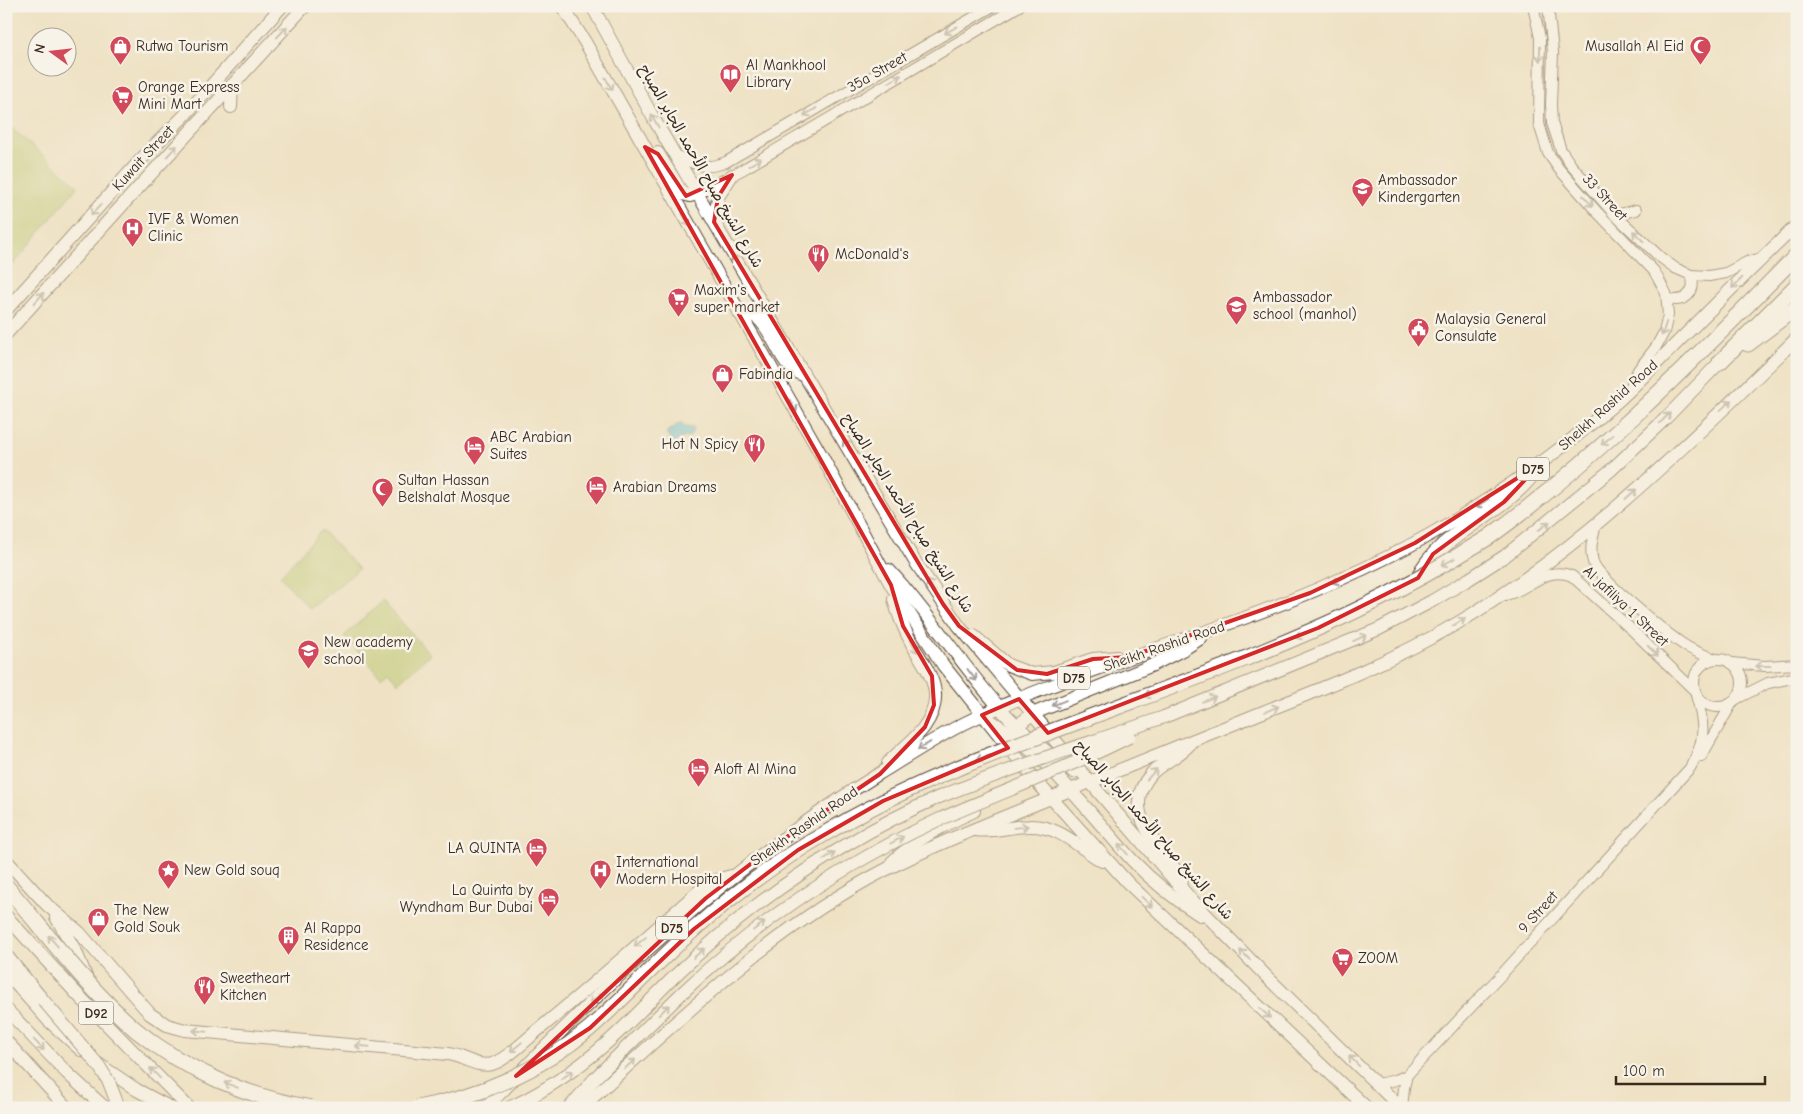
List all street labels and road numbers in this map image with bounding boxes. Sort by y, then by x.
street label: 35a Street [844,47,911,96]
street label: شارع الشيخ صباح الأحمد الجابر الصباح [634,60,768,272]
street label: Kuwait Street [108,121,178,194]
street label: 33 Street [1579,170,1632,225]
street label: Sheikh Rashid Road [1555,356,1661,454]
street label: شارع الشيخ صباح الأحمد الجابر الصباح [838,409,978,617]
road number: D75 [1517,458,1549,480]
street label: Al jafiliya 1 Street [1580,562,1673,651]
street label: Sheikh Rashid Road [1101,617,1227,675]
road number: D75 [1058,666,1090,690]
street label: شارع الشيخ صباح الأحمد الجابر الصباح [1070,736,1238,924]
street label: Sheikh Rashid Road [747,782,861,870]
street label: 9 Street [1514,887,1562,937]
road number: D75 [656,916,688,940]
road number: D92 [78,1001,114,1024]

